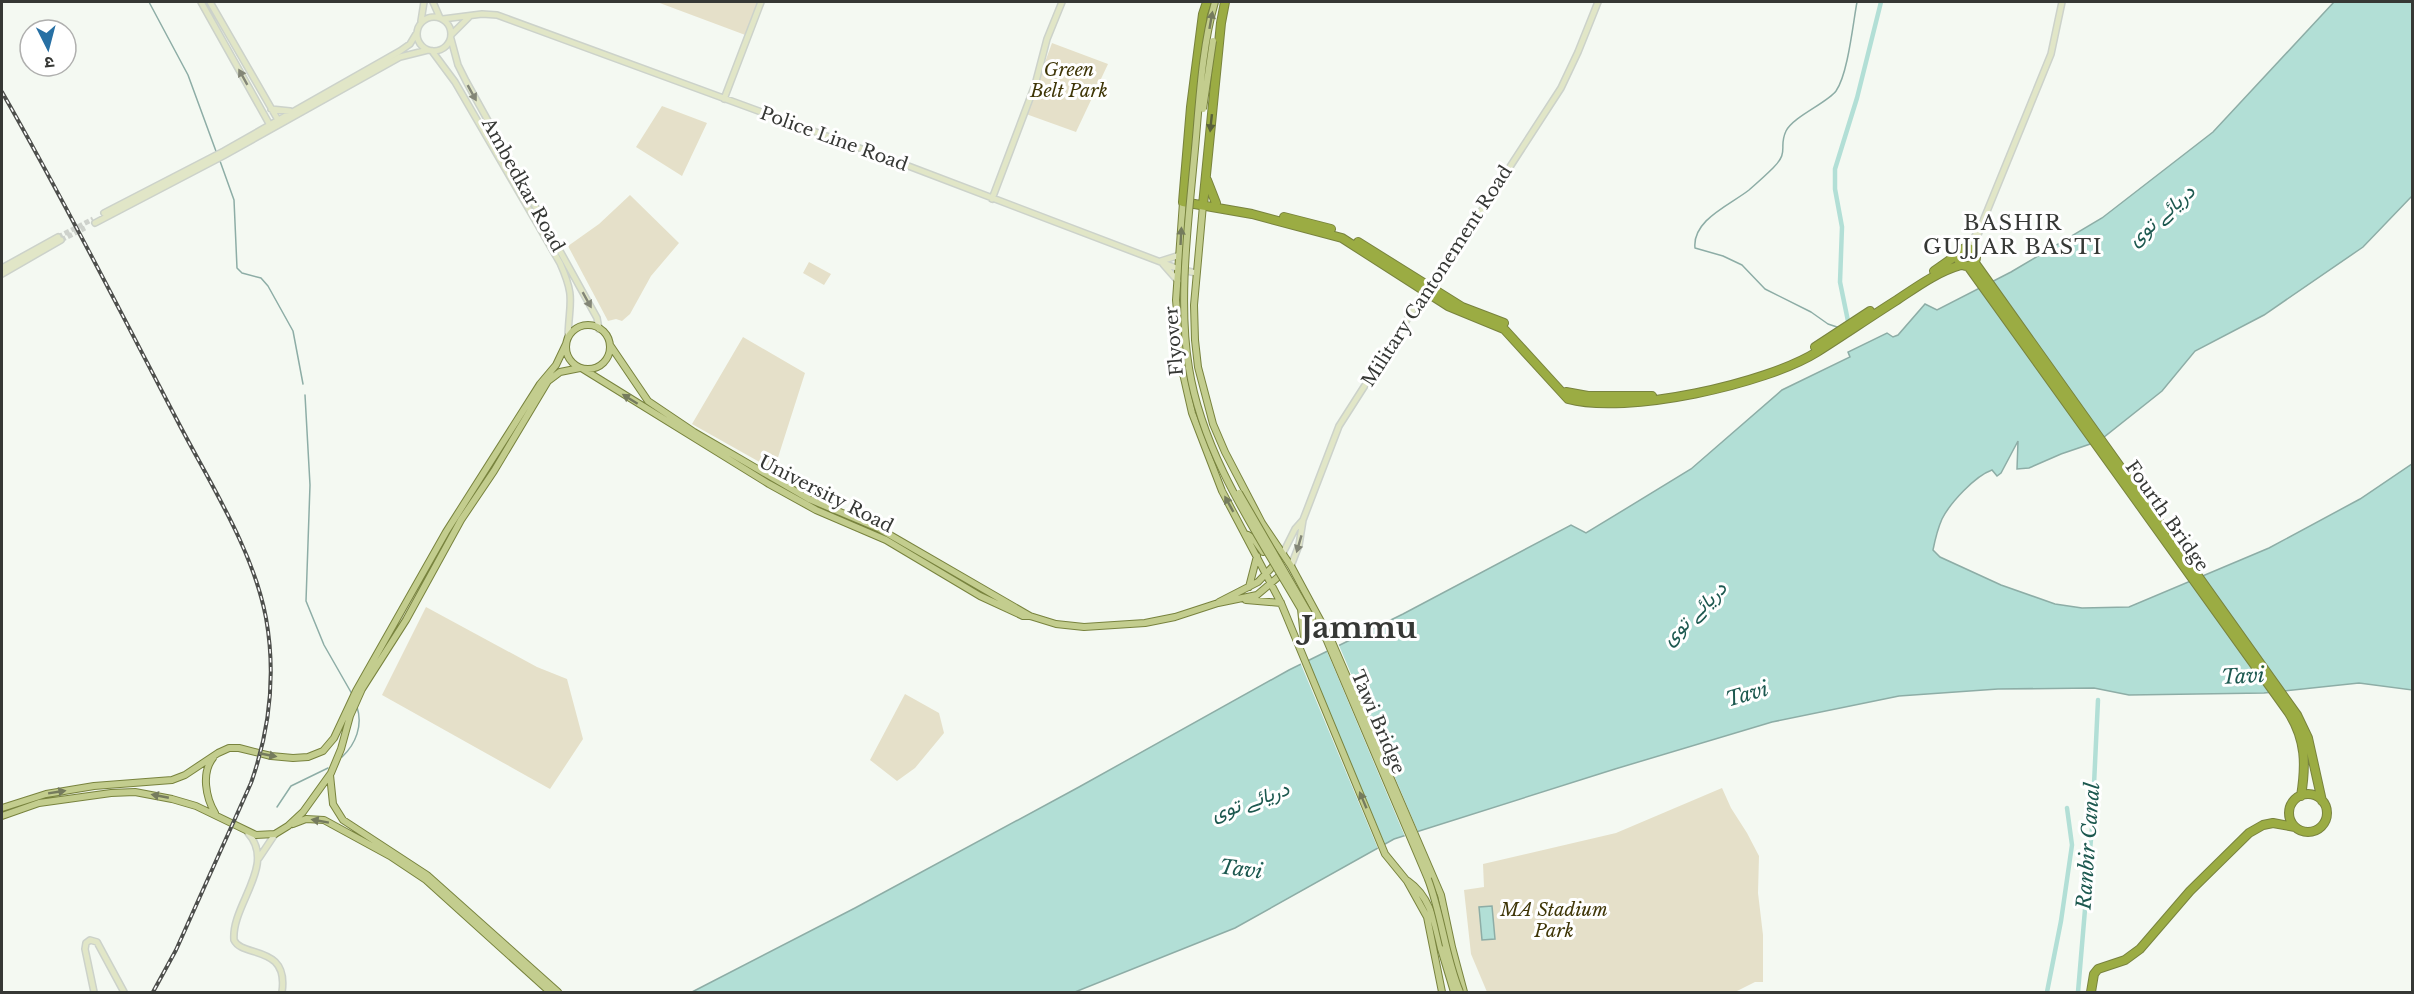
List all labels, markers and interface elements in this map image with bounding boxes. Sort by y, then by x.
one-way arrow [1206,10,1215,29]
north arrow [18,18,78,78]
text: उ [43,52,55,73]
park label: Green Belt Park [1029,59,1108,102]
one-way arrow [238,68,248,85]
one-way arrow [467,85,477,102]
street label: Police Line Road [757,102,911,176]
street label: Ambedkar Road [477,113,569,256]
one-way arrow [1206,114,1216,133]
street label: Military Cantonement Road [1357,161,1517,391]
water label: دریائے توی [2123,179,2200,251]
district label: BASHIR GUJJAR BASTI [1923,210,2103,260]
one-way arrow [1176,226,1185,245]
one-way arrow [582,292,592,309]
street label: Flyover [1160,305,1188,377]
one-way arrow [622,393,638,404]
street label: University Road [755,451,897,537]
street label: Fourth Bridge [2121,457,2213,575]
one-way arrow [1224,495,1234,512]
one-way arrow [1294,535,1303,553]
water label: دریائے توی [1657,576,1732,650]
district label: Jammu [1295,609,1417,646]
water label: Tavi [2221,663,2265,689]
street label: Tawi Bridge [1346,667,1410,777]
water label: Tavi [1723,676,1771,711]
one-way arrow [259,751,278,760]
water label: دریائے توی [1208,776,1293,826]
water label: Ranbir Canal [2072,781,2104,911]
one-way arrow [48,788,67,797]
one-way arrow [150,791,169,800]
one-way arrow [1358,791,1368,809]
one-way arrow [310,816,329,825]
water label: Tavi [1218,854,1264,884]
park label: MA Stadium Park [1499,899,1608,942]

